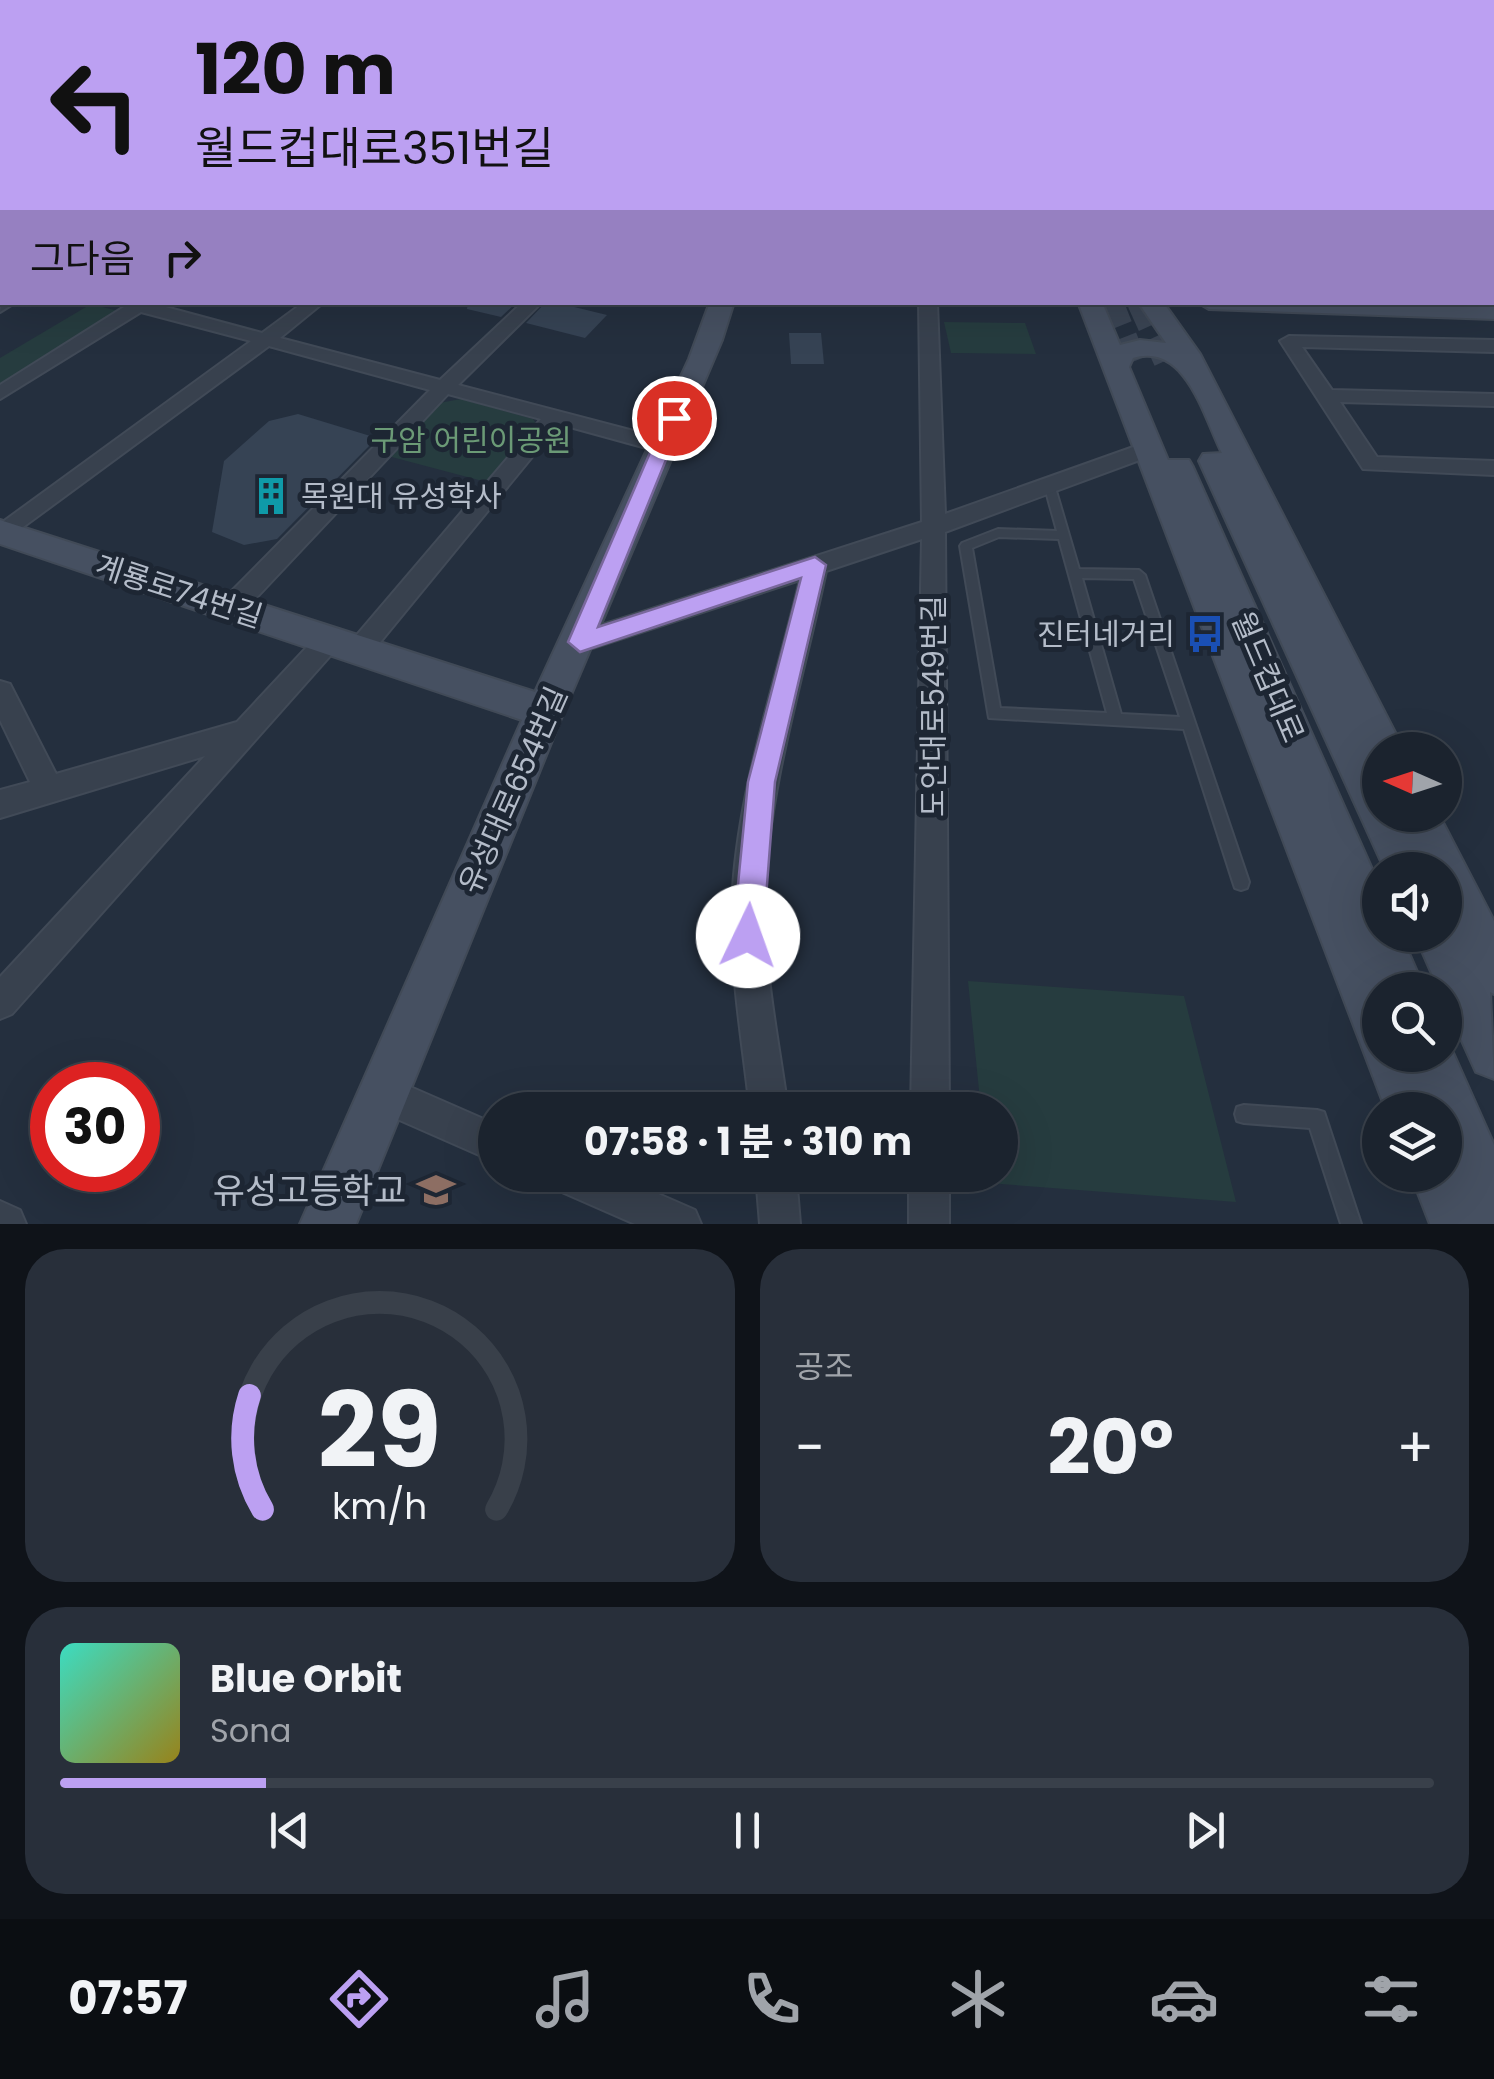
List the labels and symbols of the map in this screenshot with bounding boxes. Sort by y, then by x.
pin [632,376,717,461]
park label: 구암 어린이공원 [370,419,572,462]
building icon: 목원대 유성학사 [250,475,292,517]
place label: 목원대 유성학사 [301,475,502,518]
street label: 계룡로74번길 [90,544,268,638]
street label: 도안대로549번길 [912,595,955,817]
street label: 월드컵대로 [1221,605,1315,749]
place label: 진터네거리 [1037,613,1175,656]
bus stop icon: 진터네거리 [1184,613,1226,655]
street label: 유성대로654번길 [448,680,578,900]
north arrow [1362,732,1462,832]
position arrow [696,884,800,988]
speed limit sign: 30 [30,1062,160,1192]
place label: 유성고등학교 [213,1166,406,1215]
school or university icon: 유성고등학교 [415,1169,457,1211]

